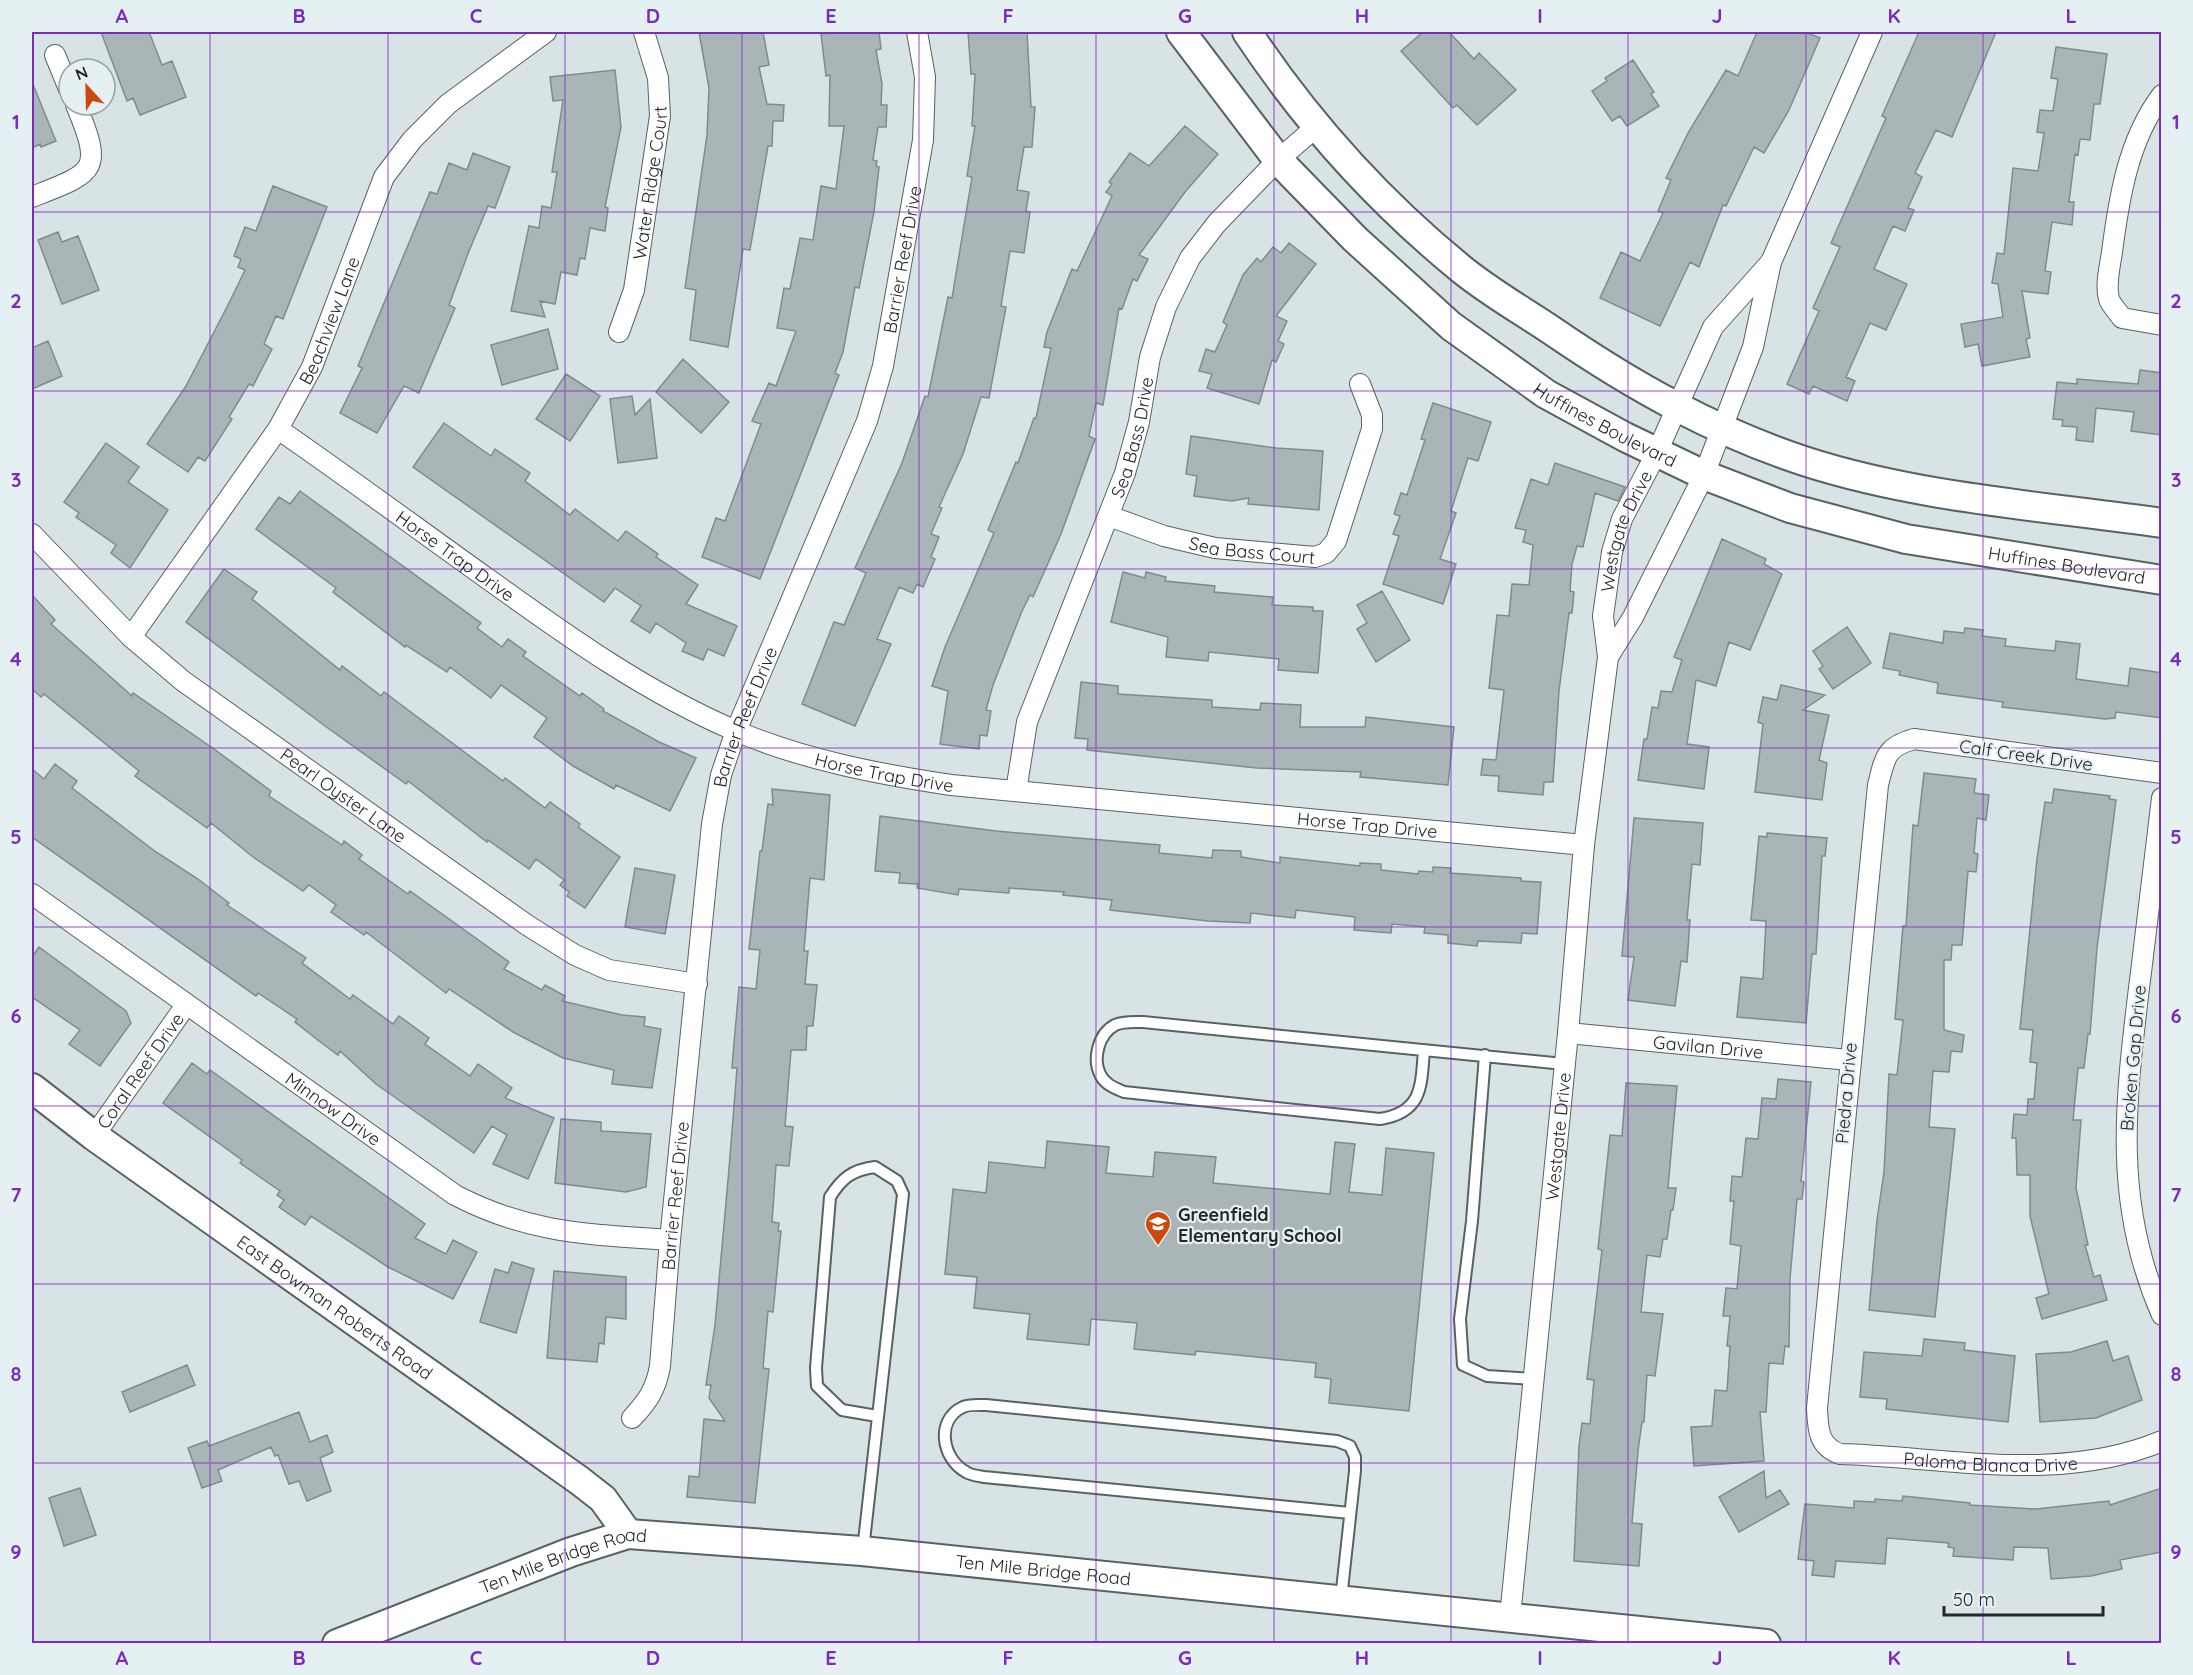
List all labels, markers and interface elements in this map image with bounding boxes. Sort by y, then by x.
text: A [116,3,129,28]
text: B [292,3,306,28]
text: C [470,3,483,28]
text: D [646,3,660,28]
text: E [825,3,837,28]
text: F [1002,3,1014,28]
text: G [1178,3,1192,28]
text: H [1355,3,1369,28]
text: I [1537,3,1543,28]
text: J [1711,3,1723,28]
text: K [1887,3,1901,28]
text: L [2065,3,2077,28]
north arrow [57,57,117,117]
text: N [72,62,91,85]
street label: Water Ridge Court [627,105,672,261]
text: 1 [12,109,20,134]
text: 1 [2172,109,2180,134]
street label: Barrier Reef Drive [878,184,926,335]
street label: Beachview Lane [293,253,364,388]
text: 2 [10,288,22,313]
text: 2 [2170,288,2182,313]
street label: Sea Bass Drive [1105,375,1158,501]
street label: Huffines Boulevard [1529,377,1681,472]
street label: Westgate Drive [1595,466,1657,593]
text: 3 [11,467,21,492]
text: 3 [2171,467,2181,492]
street label: Horse Trap Drive [392,505,519,606]
street label: Sea Bass Court [1187,531,1316,568]
street label: Huffines Boulevard [1987,541,2147,589]
street label: Barrier Reef Drive [707,643,782,789]
text: 4 [10,646,22,671]
text: 4 [2170,646,2182,671]
street label: Calf Creek Drive [1958,734,2094,776]
street label: Pearl Oyster Lane [276,742,411,848]
street label: Horse Trap Drive [812,747,955,797]
street label: Horse Trap Drive [1296,806,1439,843]
text: 5 [10,824,22,849]
text: 5 [2170,824,2182,849]
street label: Broken Gap Drive [2115,984,2151,1132]
text: 6 [10,1003,22,1028]
text: 6 [2170,1003,2182,1028]
street label: Coral Reef Drive [91,1008,189,1133]
street label: Gavilan Drive [1652,1030,1765,1063]
street label: Piedra Drive [1830,1041,1862,1145]
street label: Minnow Drive [281,1067,386,1150]
street label: Westgate Drive [1540,1071,1576,1201]
street label: Barrier Reef Drive [656,1120,693,1271]
text: 7 [11,1182,22,1207]
text: 7 [2171,1182,2182,1207]
place label: Greenfield Elementary School [1178,1203,1342,1247]
school or university icon: Greenfield Elementary School [1143,1209,1173,1247]
street label: East Bowman Roberts Road [233,1230,437,1384]
text: 8 [11,1361,22,1386]
text: 8 [2171,1361,2182,1386]
street label: Paloma Blanca Drive [1903,1446,2079,1477]
street label: Ten Mile Bridge Road [476,1522,648,1598]
text: 9 [10,1539,22,1564]
text: 9 [2170,1539,2182,1564]
street label: Ten Mile Bridge Road [954,1549,1132,1590]
scale bar [1944,1579,2103,1617]
text: 50 m [1953,1588,1995,1611]
text: A [116,1645,129,1670]
text: B [292,1645,306,1670]
text: C [470,1645,483,1670]
text: D [646,1645,660,1670]
text: E [825,1645,837,1670]
text: F [1002,1645,1014,1670]
text: G [1178,1645,1192,1670]
text: H [1355,1645,1369,1670]
text: I [1537,1645,1543,1670]
text: J [1711,1645,1723,1670]
text: K [1887,1645,1901,1670]
text: L [2065,1645,2077,1670]

